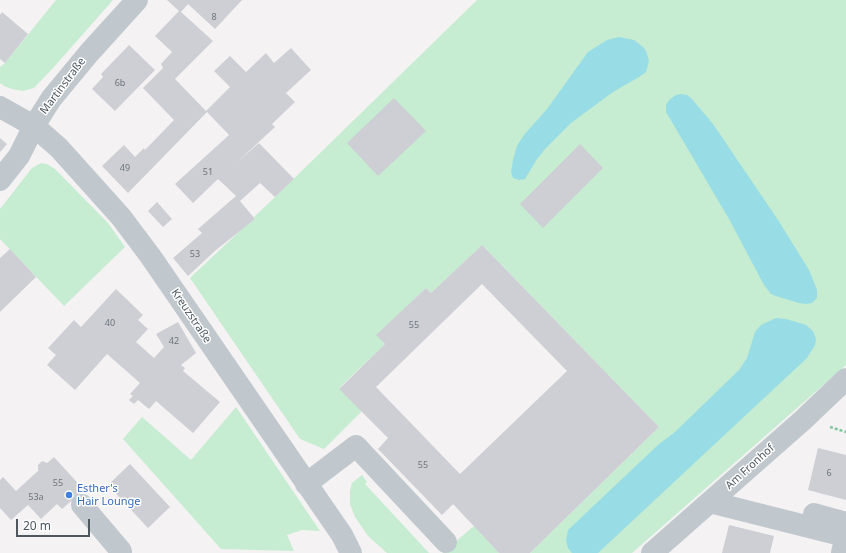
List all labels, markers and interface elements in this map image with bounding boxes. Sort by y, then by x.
house number: 8 [211,12,217,22]
street label: Martinstraße [38,55,88,117]
house number: 6b [115,78,125,88]
house number: 49 [120,163,130,173]
house number: 51 [203,167,213,177]
house number: 53 [190,249,200,259]
street label: Kreuzstraße [168,287,214,345]
house number: 40 [105,318,115,328]
house number: 55 [409,320,419,330]
house number: 42 [169,336,179,346]
street label: Am Fronhof [723,442,777,492]
house number: 55 [418,460,428,470]
house number: 6 [826,468,832,478]
house number: 55 [53,478,63,488]
place label: Esther's Hair Lounge [77,482,141,508]
marker: Esther's Hair Lounge [64,490,74,500]
house number: 53a [28,492,44,502]
scale bar [18,511,92,537]
text: 20 m [23,517,51,534]

